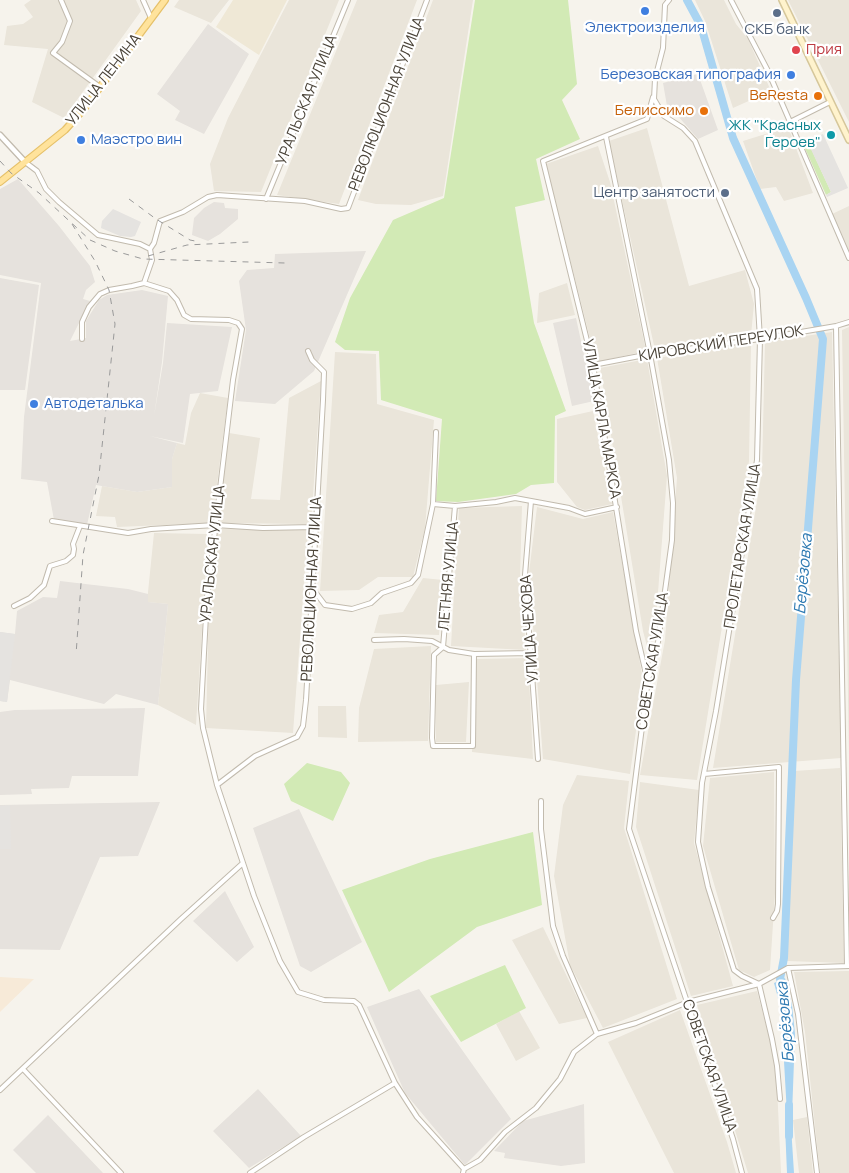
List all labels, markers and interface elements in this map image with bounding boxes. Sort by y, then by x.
marker: Электроизделия [639,5,651,17]
marker: СКБ банк [771,7,783,19]
street label: РЕВОЛЮЦИОННАЯ УЛИЦА [345,14,429,194]
place label: Электроизделия [585,19,705,37]
place label: СКБ банк [744,21,810,39]
street label: УЛИЦА ЛЕНИНА [63,30,145,130]
street label: УРАЛЬСКАЯ УЛИЦА [273,32,341,168]
place label: Прия [806,41,842,59]
marker: Прия [790,44,802,56]
place label: Березовская типография [601,66,781,84]
marker: Березовская типография [785,69,797,81]
place label: BeResta [750,87,808,105]
marker: BeResta [812,90,824,102]
place label: Белиссимо [615,102,694,120]
marker: Белиссимо [698,105,710,117]
place label: ЖК "Красных Героев" [729,117,821,152]
marker: ЖК "Красных Героев" [825,129,837,141]
place label: Маэстро вин [91,131,182,149]
marker: Маэстро вин [75,134,87,146]
place label: Центр занятости [594,184,715,202]
marker: Центр занятости [719,187,731,199]
street label: КИРОВСКИЙ ПЕРЕУЛОК [637,322,805,366]
street label: УЛИЦА КАРЛА МАРКСА [578,338,624,500]
place label: Автодеталька [44,395,144,413]
marker: Автодеталька [28,398,40,410]
street label: ПРОЛЕТАРСКАЯ УЛИЦА [721,462,765,630]
street label: УРАЛЬСКАЯ УЛИЦА [197,484,229,624]
street label: РЕВОЛЮЦИОННАЯ УЛИЦА [298,496,326,682]
street label: ЛЕТНЯЯ УЛИЦА [435,521,463,631]
water label: Берёзовка [791,533,817,615]
street label: УЛИЦА ЧЕХОВА [517,574,543,684]
street label: СОВЕТСКАЯ УЛИЦА [633,591,673,731]
water label: Берёзовка [773,981,799,1063]
street label: СОВЕТСКАЯ УЛИЦА [678,997,740,1135]

